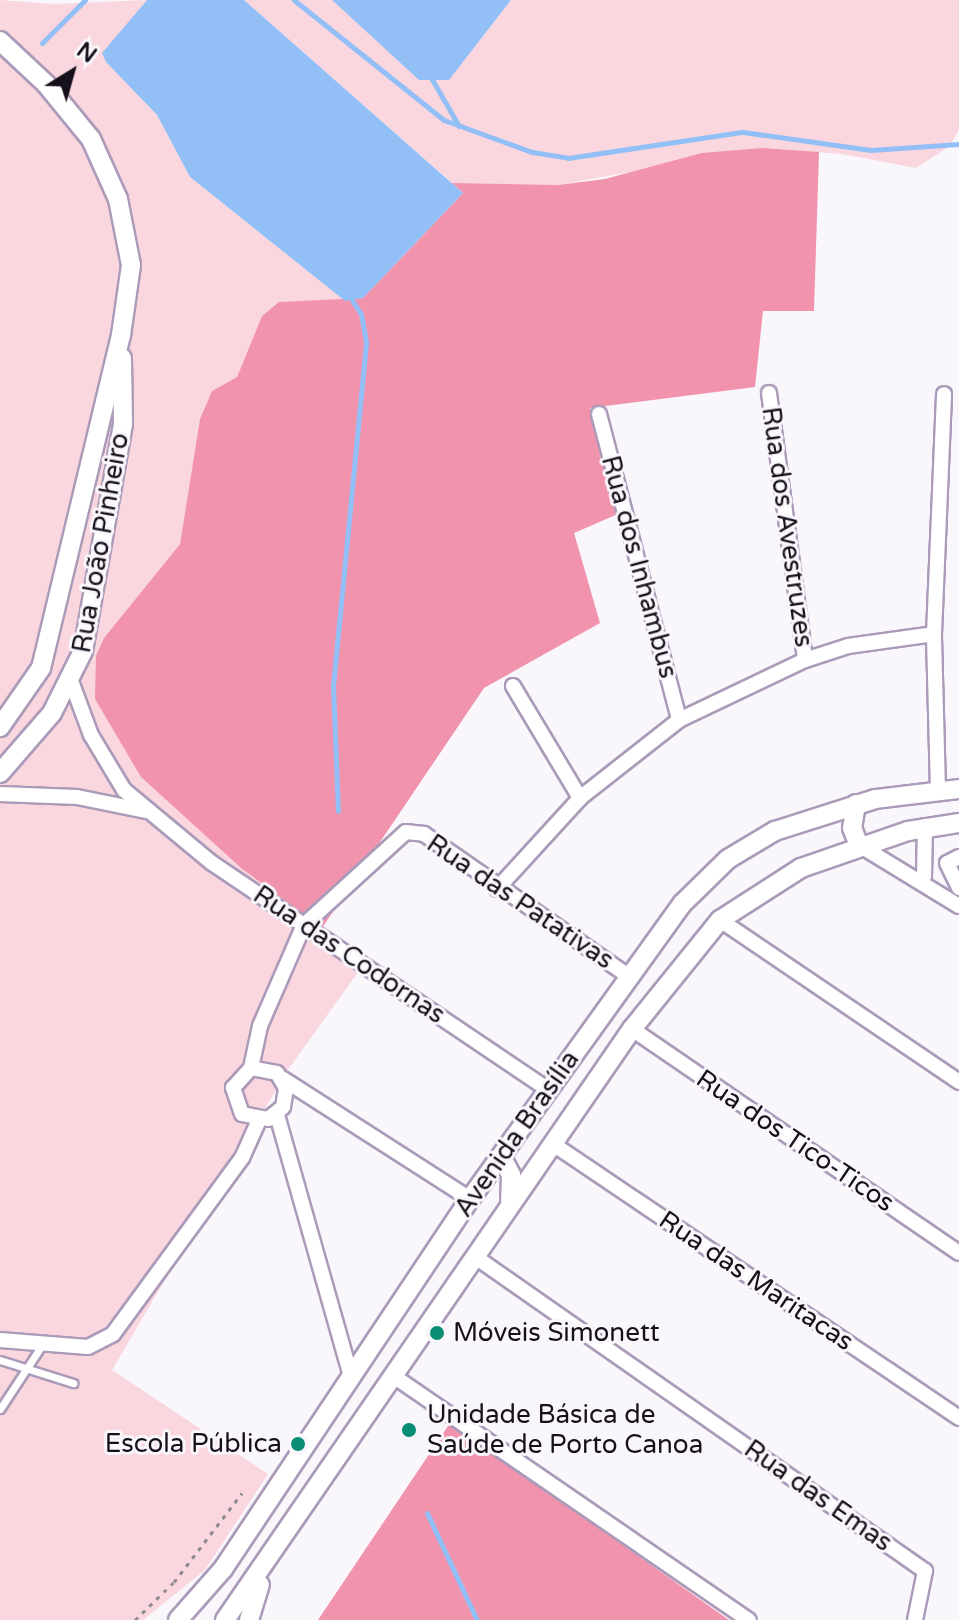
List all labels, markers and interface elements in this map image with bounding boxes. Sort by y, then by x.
north arrow [32,32,112,112]
text: N [72,37,101,69]
street label: Rua dos Avestruzes [755,405,819,649]
street label: Rua João Pinheiro [66,431,136,655]
street label: Rua dos Inhambus [594,452,684,682]
street label: Rua das Patativas [421,828,619,976]
street label: Rua das Codornas [247,879,451,1031]
street label: Avenida Brasília [448,1045,586,1223]
street label: Rua dos Tico-Ticos [690,1063,900,1219]
street label: Rua das Maritacas [653,1204,859,1358]
place label: Móveis Simonett [453,1317,660,1349]
marker: Móveis Simonett [428,1324,446,1342]
place label: Unidade Básica de Saúde de Porto Canoa [427,1399,703,1460]
marker: Unidade Básica de Saúde de Porto Canoa [398,1419,420,1441]
place label: Escola Pública [105,1428,282,1460]
street label: Rua das Emas [738,1434,898,1558]
marker: Escola Pública [289,1435,307,1453]

